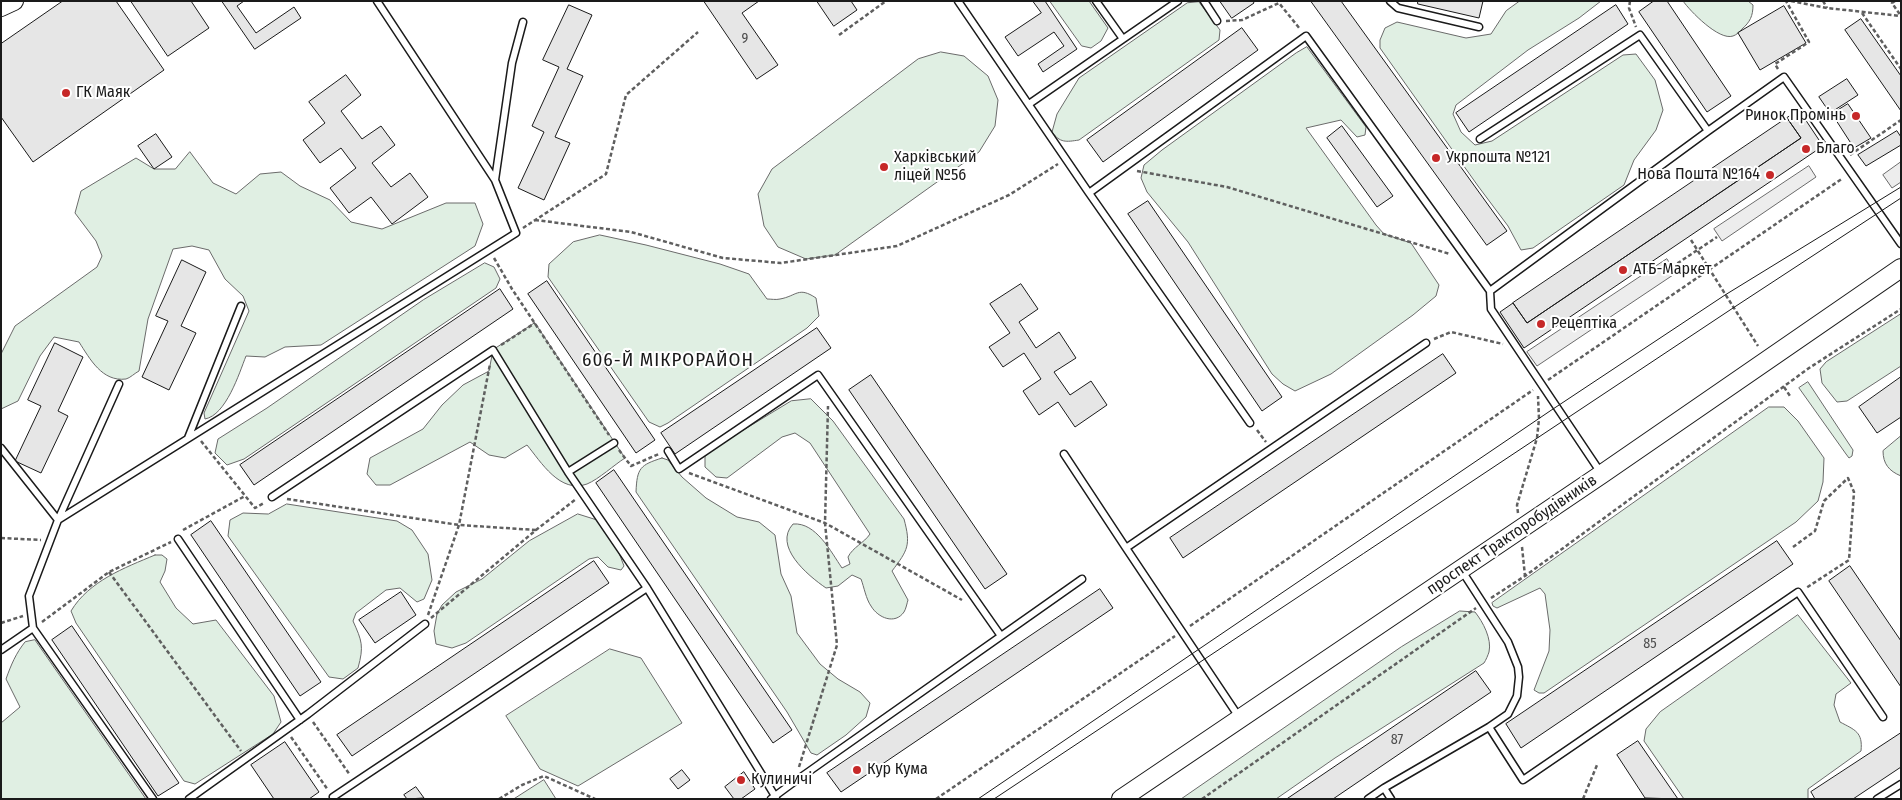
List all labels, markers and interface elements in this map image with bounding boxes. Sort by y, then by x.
house number: 9 [742,31,748,47]
place label: ГК Маяк [76,83,130,103]
marker: ГК Маяк [60,87,72,99]
place label: Ринок Промінь [1745,106,1846,126]
marker: Ринок Промінь [1850,110,1862,122]
place label: Благо [1816,139,1855,159]
marker: Благо [1800,143,1812,155]
place label: Харківський ліцей №56 [894,148,977,186]
place label: Укрпошта №121 [1446,148,1550,168]
marker: Укрпошта №121 [1430,152,1442,164]
marker: Харківський ліцей №56 [878,161,890,173]
place label: Нова Пошта №164 [1637,165,1760,185]
marker: Нова Пошта №164 [1764,169,1776,181]
place label: АТБ-Маркет [1633,260,1711,280]
marker: АТБ-Маркет [1617,264,1629,276]
place label: Рецептіка [1551,314,1617,334]
marker: Рецептіка [1535,318,1547,330]
district label: 606-Й МІКРОРАЙОН [580,350,756,372]
street label: проспект Тракторобудівників [1423,471,1601,599]
house number: 85 [1643,636,1657,652]
house number: 87 [1391,732,1403,748]
place label: Кур Кума [867,760,928,780]
marker: Кур Кума [851,764,863,776]
place label: Кулиничі [751,770,812,790]
marker: Кулиничі [735,774,747,786]

